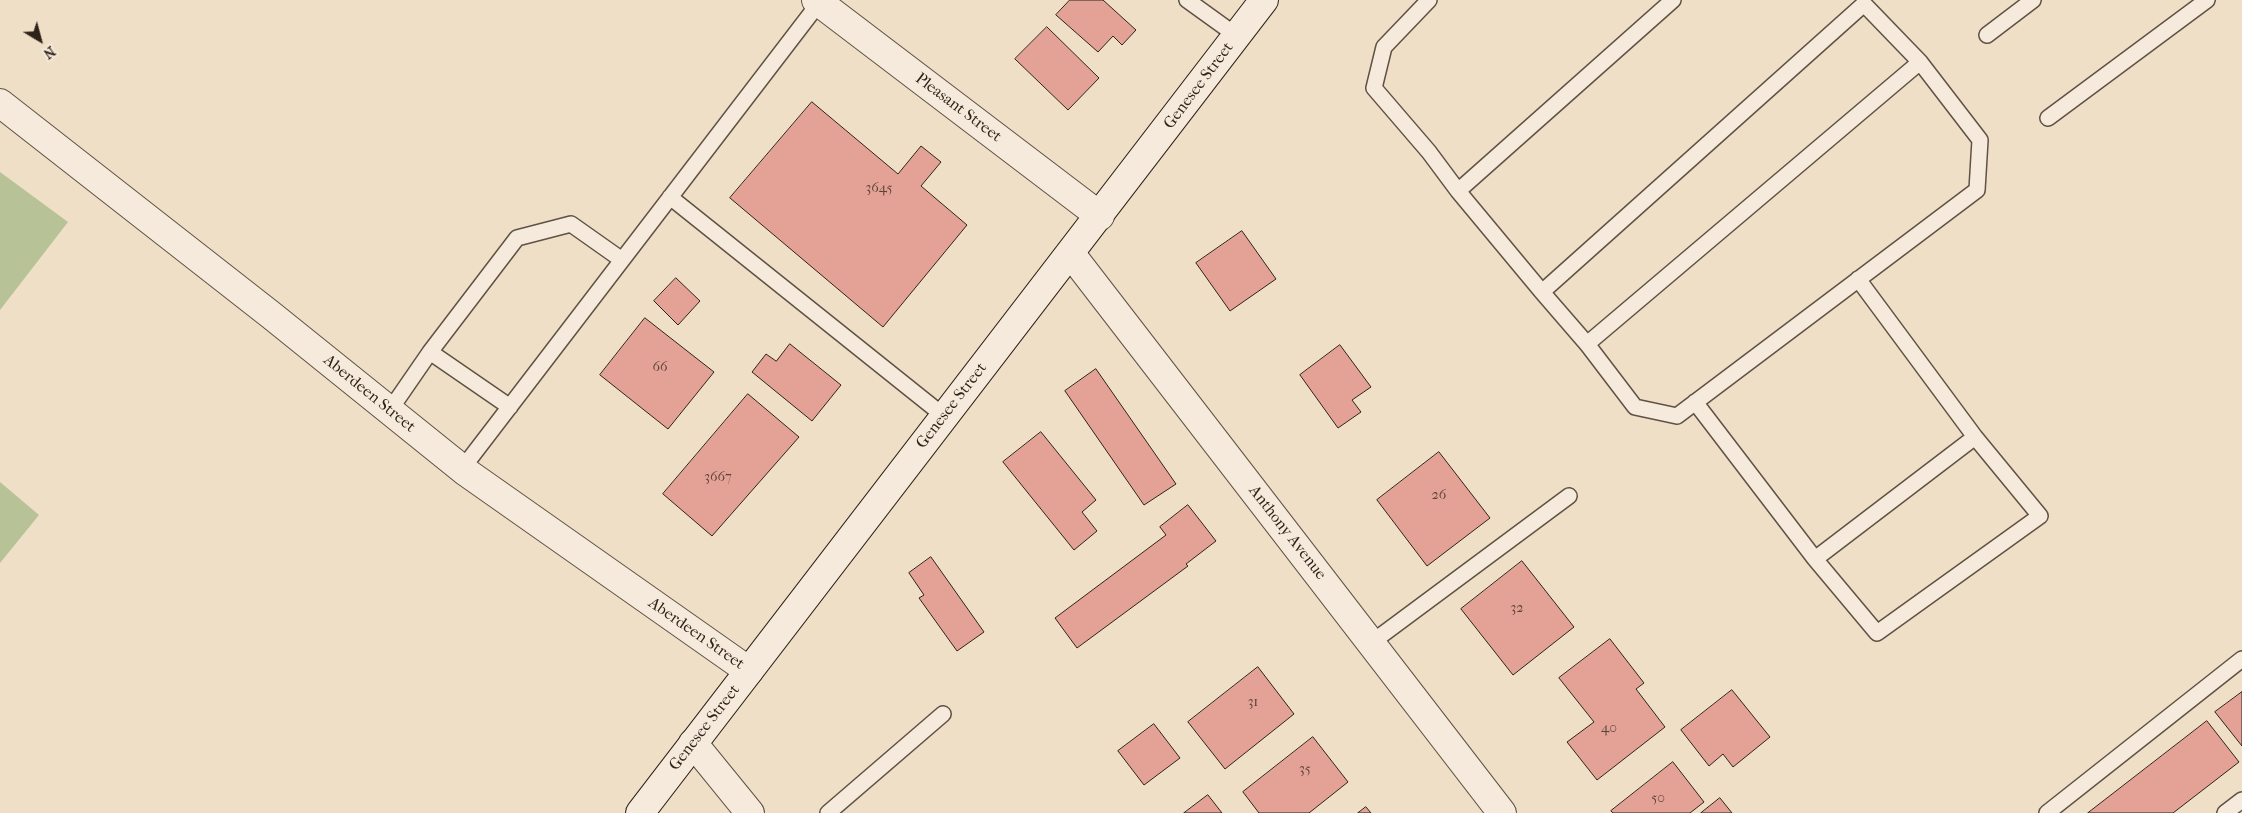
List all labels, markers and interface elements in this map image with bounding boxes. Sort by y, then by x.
north arrow [15,15,65,65]
street label: Genesee Street [1160,39,1238,133]
text: N [40,42,59,62]
street label: Pleasant Street [911,69,1005,147]
house number: 3645 [865,181,893,197]
street label: Aberdeen Street [319,351,419,437]
street label: Genesee Street [912,359,992,453]
house number: 66 [652,360,668,376]
house number: 3667 [704,470,732,486]
street label: Anthony Avenue [1244,482,1330,584]
house number: 26 [1432,488,1446,504]
street label: Aberdeen Street [644,594,748,674]
house number: 32 [1511,601,1523,617]
street label: Genesee Street [665,681,745,775]
house number: 31 [1248,695,1258,711]
house number: 40 [1601,721,1617,737]
house number: 35 [1299,762,1311,778]
house number: 50 [1651,791,1665,807]

